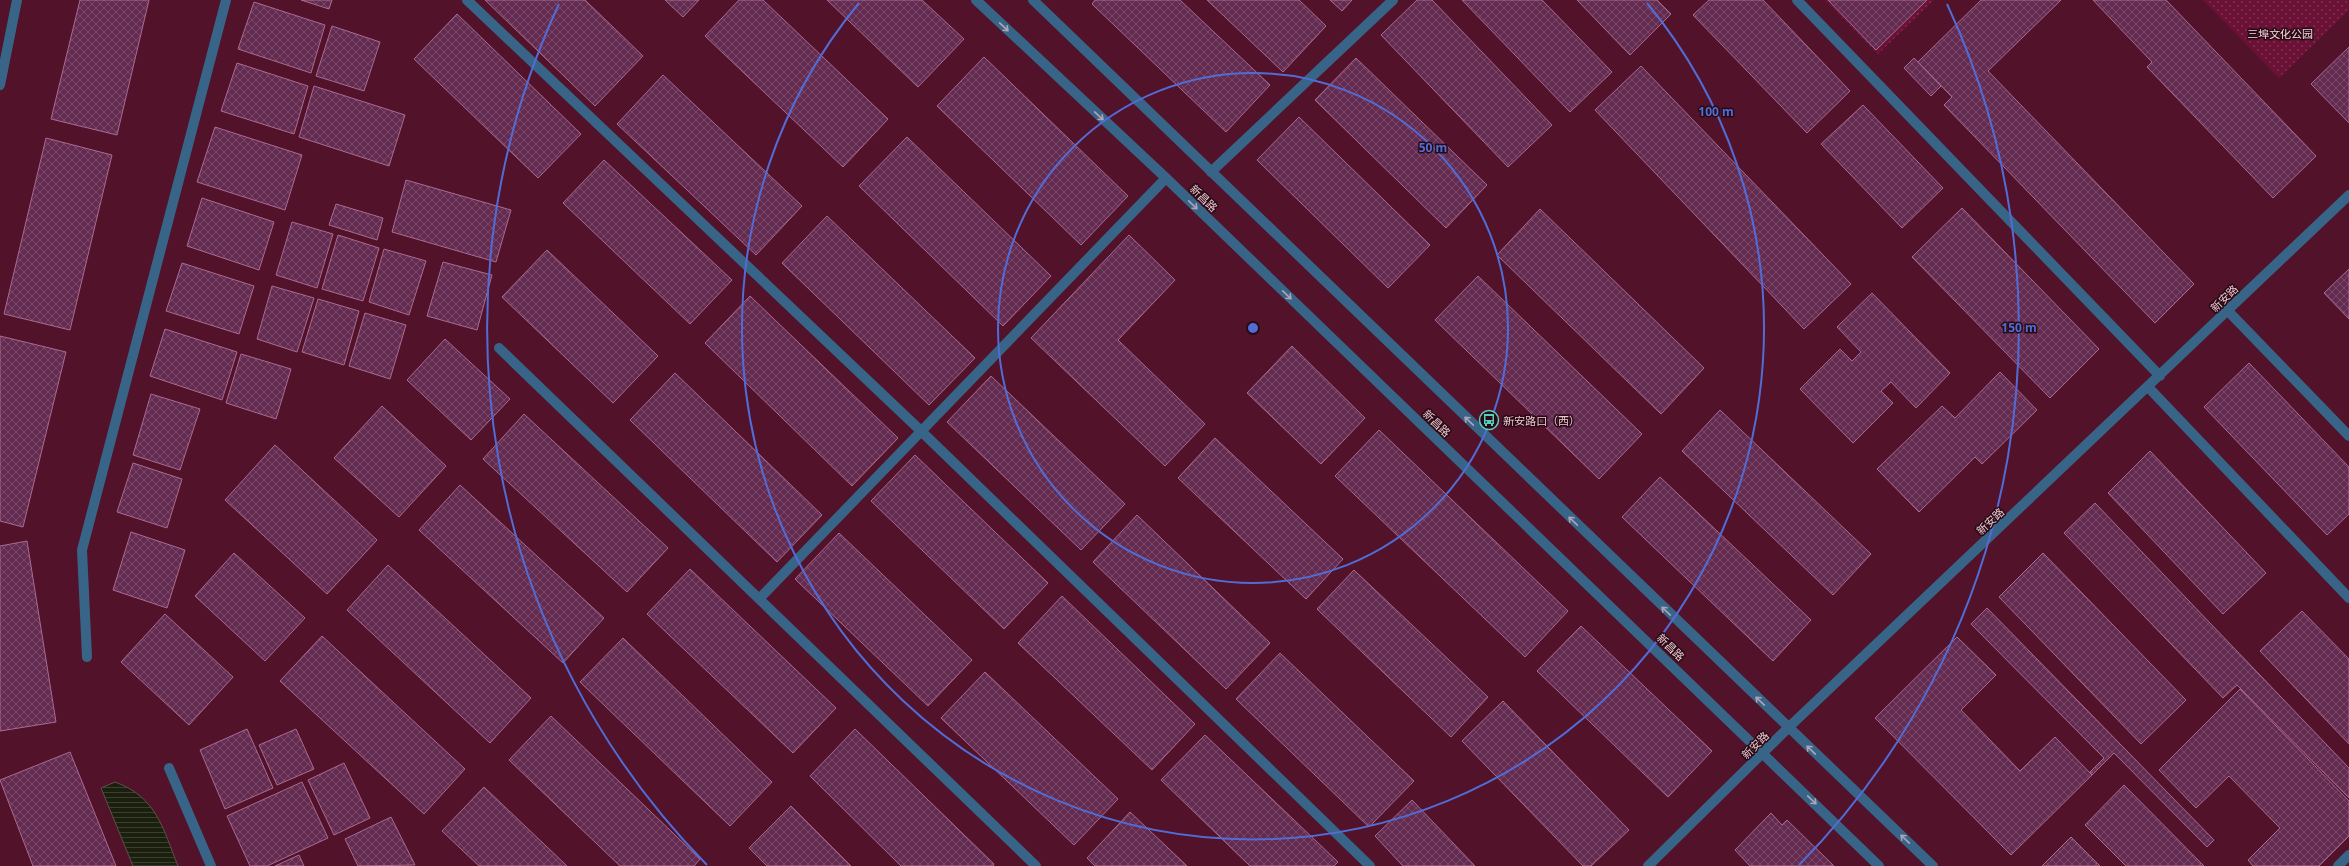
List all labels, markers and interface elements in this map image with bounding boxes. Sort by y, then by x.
one-way arrow [999,22,1009,31]
park label: 三埠文化公园 [2247,26,2313,41]
text: 100 m [1698,103,1734,120]
one-way arrow [1094,111,1104,120]
text: 50 m [1419,139,1447,156]
street label: 新昌路 [1187,181,1221,215]
one-way arrow [1188,200,1198,209]
street label: 新安路 [2207,281,2241,315]
one-way arrow [1282,290,1292,300]
text: 150 m [2001,319,2037,336]
centre of rings [1246,321,1260,335]
street label: 新昌路 [1420,406,1454,440]
bus stop icon: 新安路口（西） [1478,409,1500,431]
place label: 新安路口（西） [1503,413,1580,428]
one-way arrow [1464,416,1474,426]
street label: 新安路 [1973,504,2007,538]
one-way arrow [1568,516,1578,526]
one-way arrow [1662,607,1672,616]
street label: 新昌路 [1654,630,1688,664]
one-way arrow [1755,696,1765,706]
street label: 新安路 [1738,728,1772,762]
one-way arrow [1806,745,1816,754]
one-way arrow [1807,795,1817,805]
one-way arrow [1900,834,1910,844]

